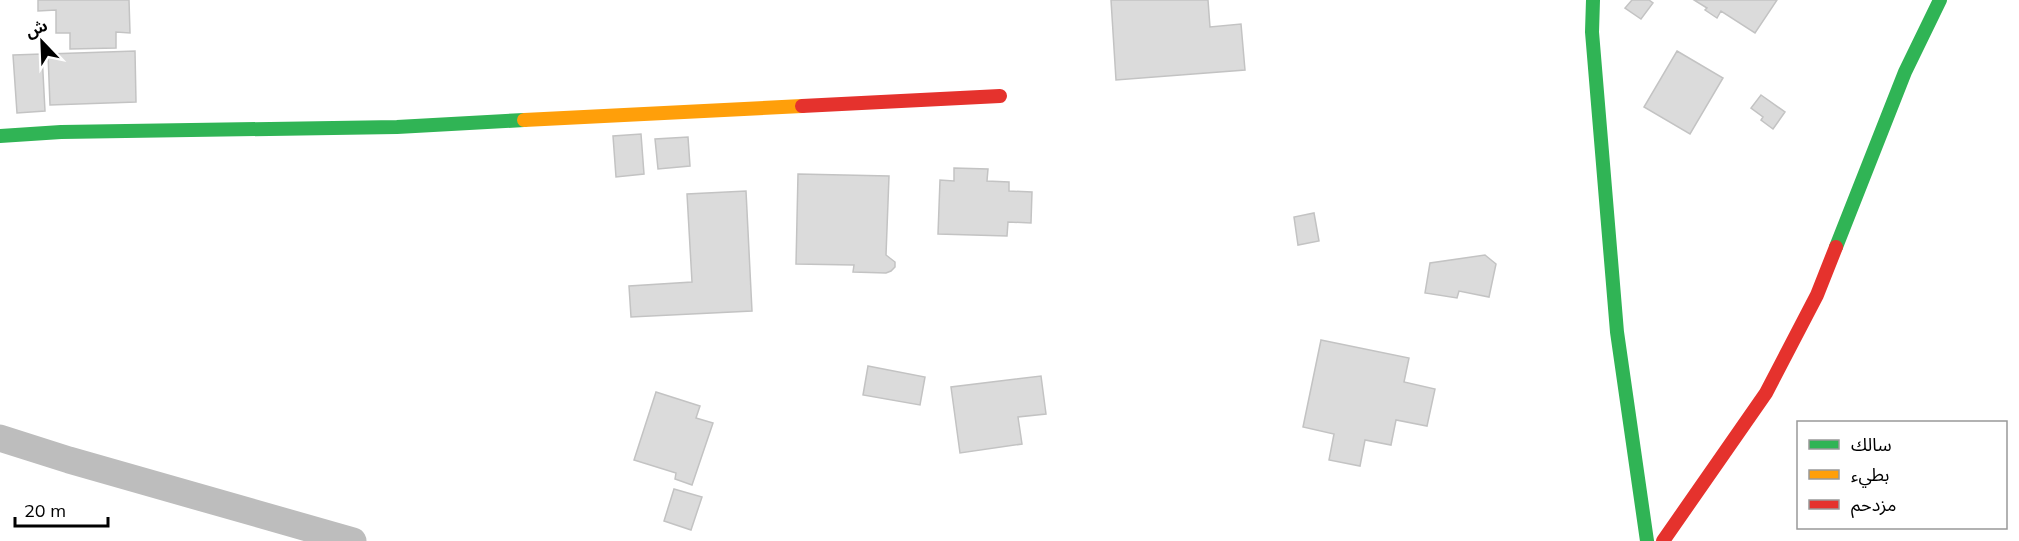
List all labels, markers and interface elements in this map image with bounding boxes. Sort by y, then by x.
north arrow [12,12,72,72]
text: ش [22,15,50,42]
legend [1797,421,2007,529]
text: سالك [1851,433,1892,456]
text: بطيء [1851,463,1889,488]
scale bar [15,490,108,528]
text: مزدحم [1851,493,1896,518]
text: 20 m [24,499,66,522]

